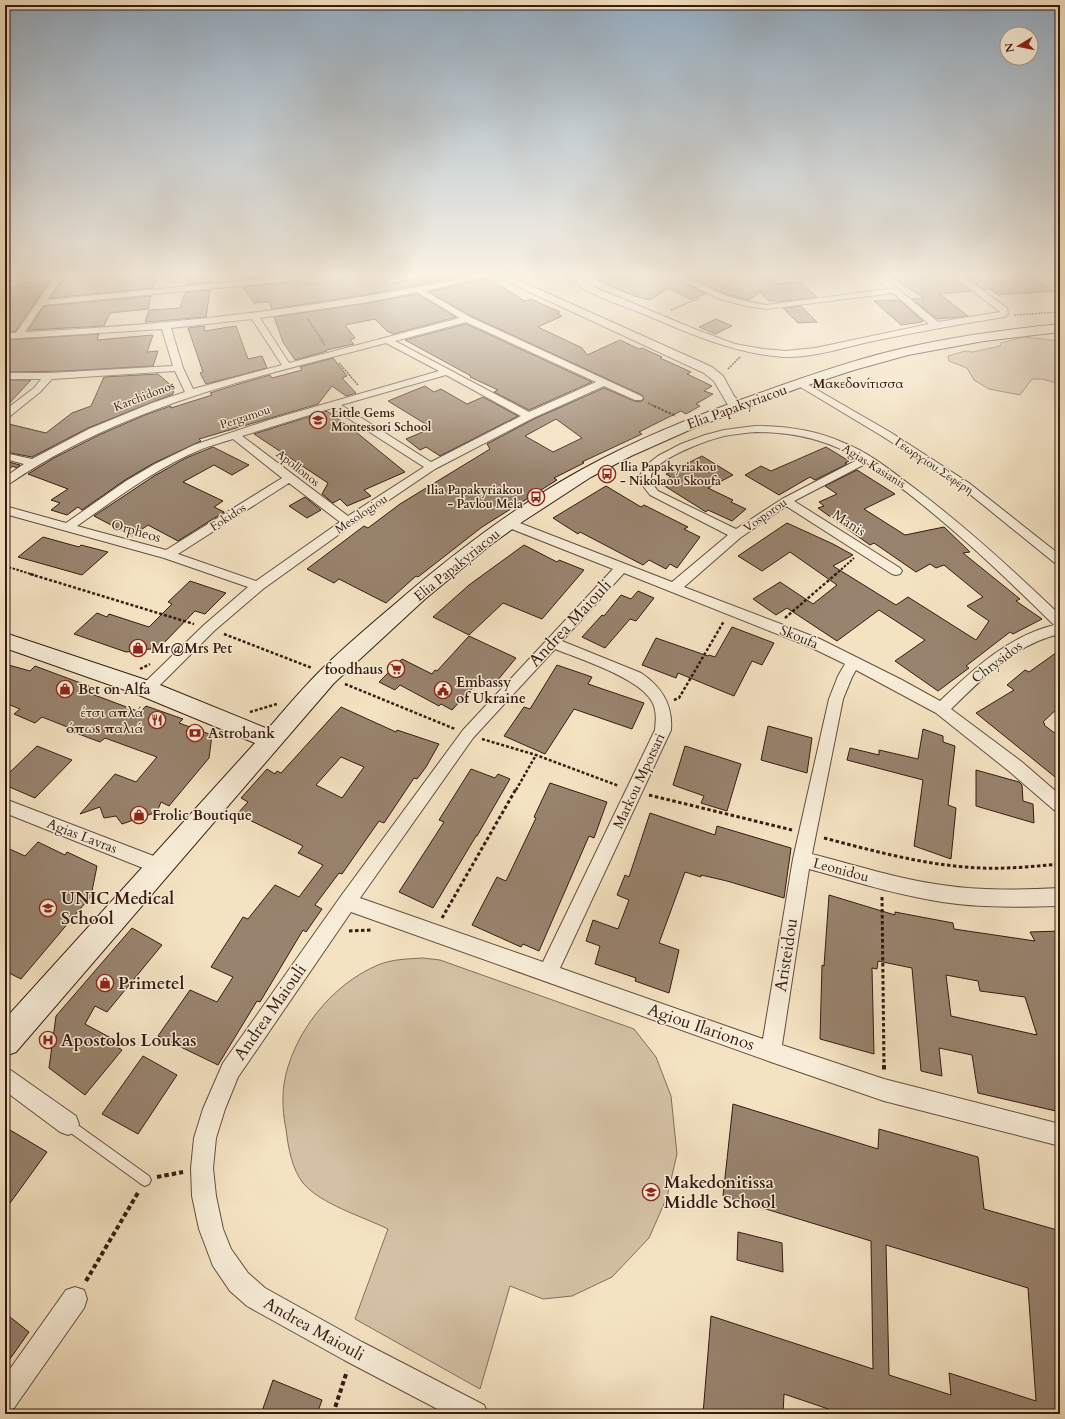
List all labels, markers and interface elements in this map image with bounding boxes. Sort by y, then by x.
north arrow [999,26,1039,66]
text: N [1001,41,1018,54]
district label: Μακεδονίτισσα [813,375,903,393]
street label: Karchidonos [111,377,177,415]
street label: Elia Papakyriacou [684,380,790,434]
street label: Pergamou [218,401,273,433]
place label: Little Gems Montessori School [331,405,432,435]
school or university icon: Little Gems Montessori School [308,410,328,430]
street label: Γεωργίου Σεφέρη [891,434,976,499]
street label: Agias Kasianis [839,440,909,492]
street label: Apollonos [273,446,323,490]
place label: Ilia Papakyriakou - Nikolaou Skoufa [620,459,721,489]
bus stop icon: Ilia Papakyriakou - Nikolaou Skoufa [597,464,617,484]
place label: Ilia Papakyriakou - Pavlou Mela [426,482,523,512]
bus stop icon: Ilia Papakyriakou - Pavlou Mela [526,487,546,507]
street label: Mesologiou [332,490,391,537]
street label: Vosporou [740,494,790,536]
street label: Fokidos [207,499,249,535]
street label: Manis [829,505,869,541]
street label: Orpheos [109,515,163,547]
street label: Elia Papakyriacou [410,524,504,606]
street label: Andrea Maiouli [523,574,617,672]
street label: Skoufa [777,621,821,653]
street label: Chrysidos [968,636,1027,687]
shop icon: Mr@Mrs Pet [128,638,148,658]
place label: Mr@Mrs Pet [151,639,232,658]
supermarket icon: foodhaus [386,659,406,679]
place label: foodhaus [325,660,383,679]
place label: Embassy of Ukraine [456,673,526,708]
shop icon: Bet on Alfa [55,679,75,699]
place label: Bet on Alfa [78,680,150,699]
public building icon: Embassy of Ukraine [433,680,453,700]
place label: έτσι απλά όπωs παλιά [66,703,144,738]
restaurant icon: έτσι απλά όπωs παλιά [147,710,167,730]
bank icon: Astrobank [185,723,205,743]
place label: Astrobank [208,724,275,743]
street label: Markou Mpotsari [609,730,669,832]
shop icon: Frolic Boutique [129,805,149,825]
place label: Frolic Boutique [152,806,252,825]
street label: Agias Lavras [44,814,120,858]
street label: Leonidou [811,853,871,887]
place label: UNIC Medical School [61,887,174,930]
school or university icon: UNIC Medical School [38,898,58,918]
street label: Aristeidou [769,917,803,993]
street label: Andrea Maiouli [228,959,312,1065]
place label: Primetel [118,972,185,995]
shop icon: Primetel [95,973,115,993]
street label: Agiou Ilarionos [644,998,758,1056]
place label: Apostolos Loukas [61,1029,197,1052]
hospital icon: Apostolos Loukas [38,1030,58,1050]
place label: Makedonitissa Middle School [664,1171,776,1214]
school or university icon: Makedonitissa Middle School [641,1182,661,1202]
street label: Andrea Maiouli [259,1292,369,1366]

